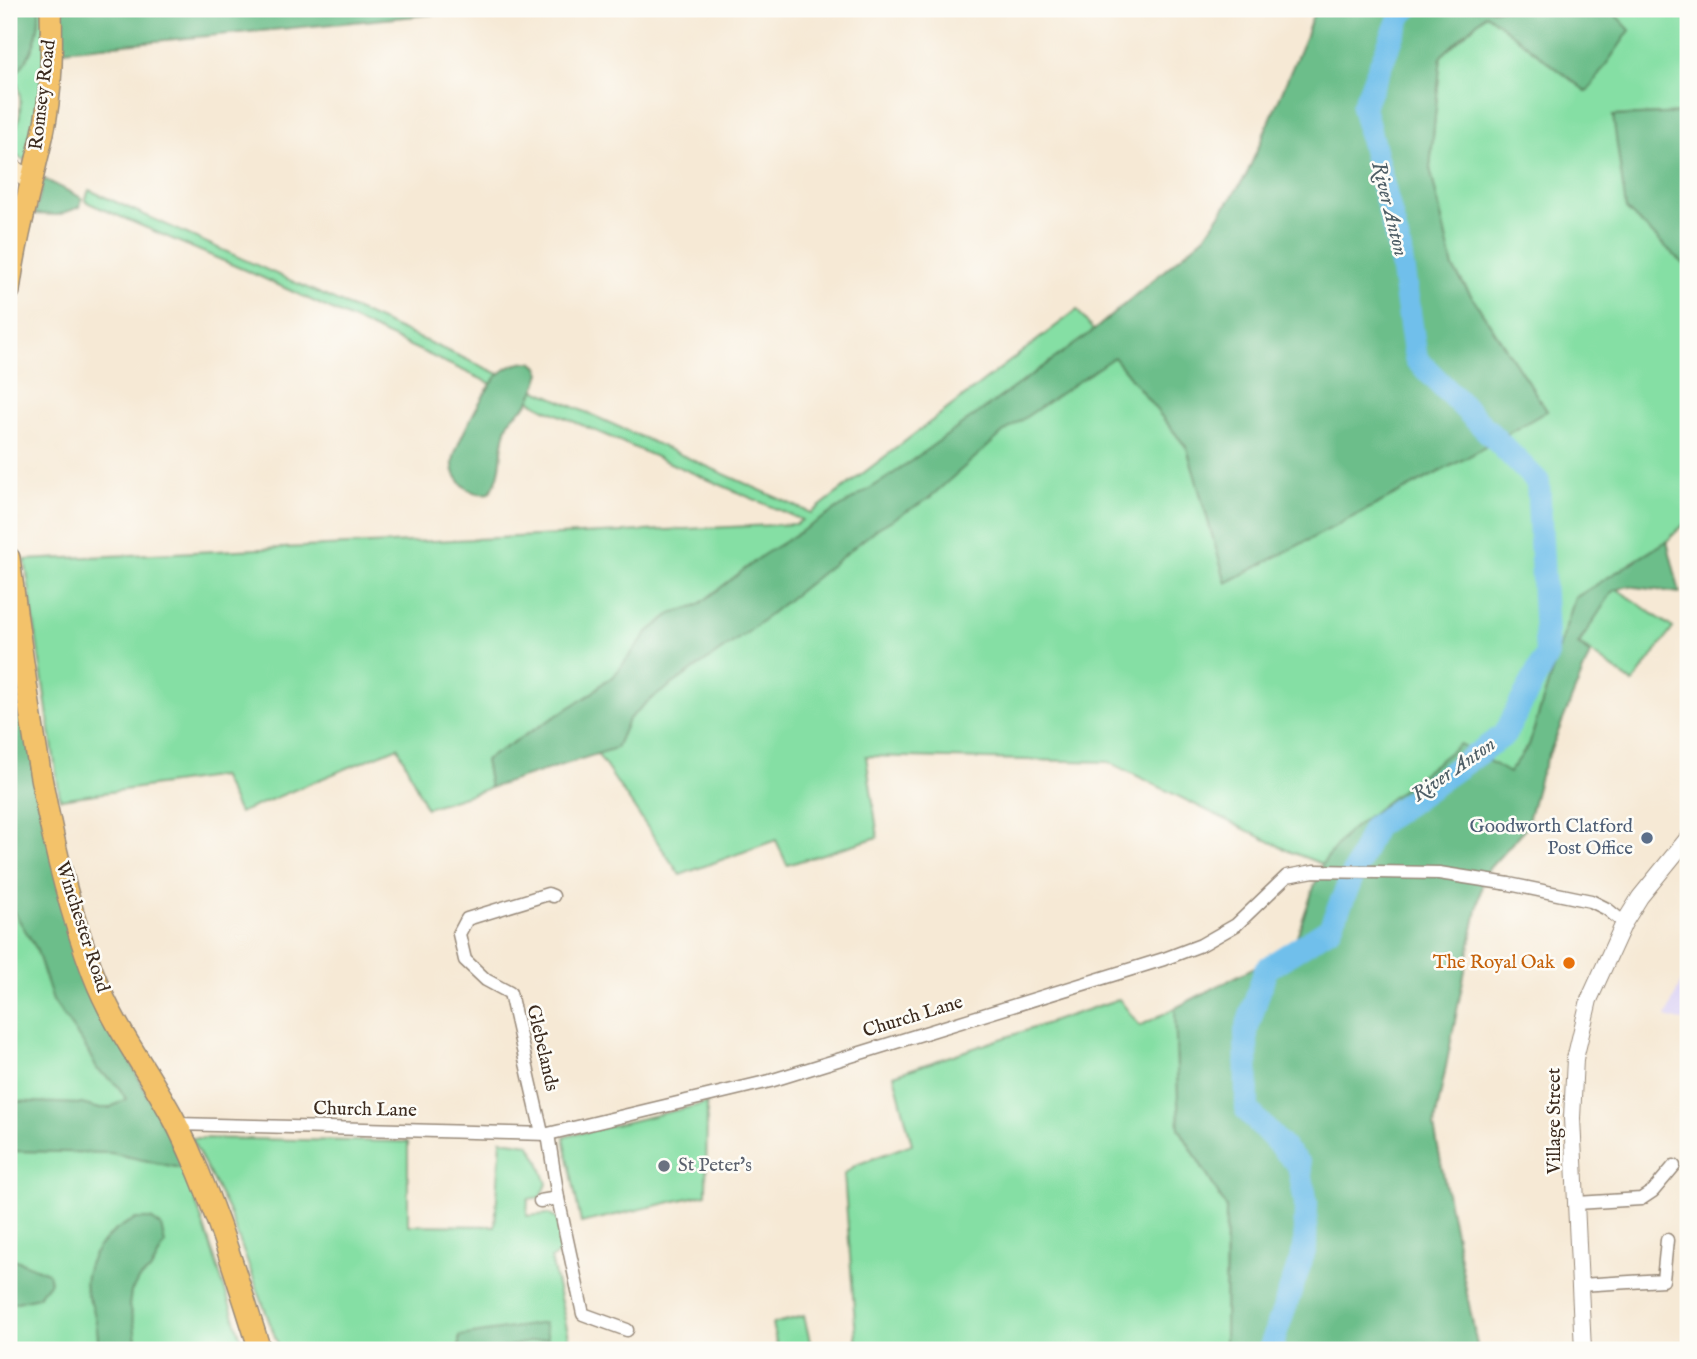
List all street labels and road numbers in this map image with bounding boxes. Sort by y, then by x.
street label: Romsey Road [24,38,62,152]
street label: Winchester Road [50,859,115,996]
street label: Church Lane [860,990,966,1044]
street label: Glebelands [520,1002,564,1094]
street label: Village Street [1543,1067,1567,1175]
street label: Church Lane [313,1097,417,1123]

